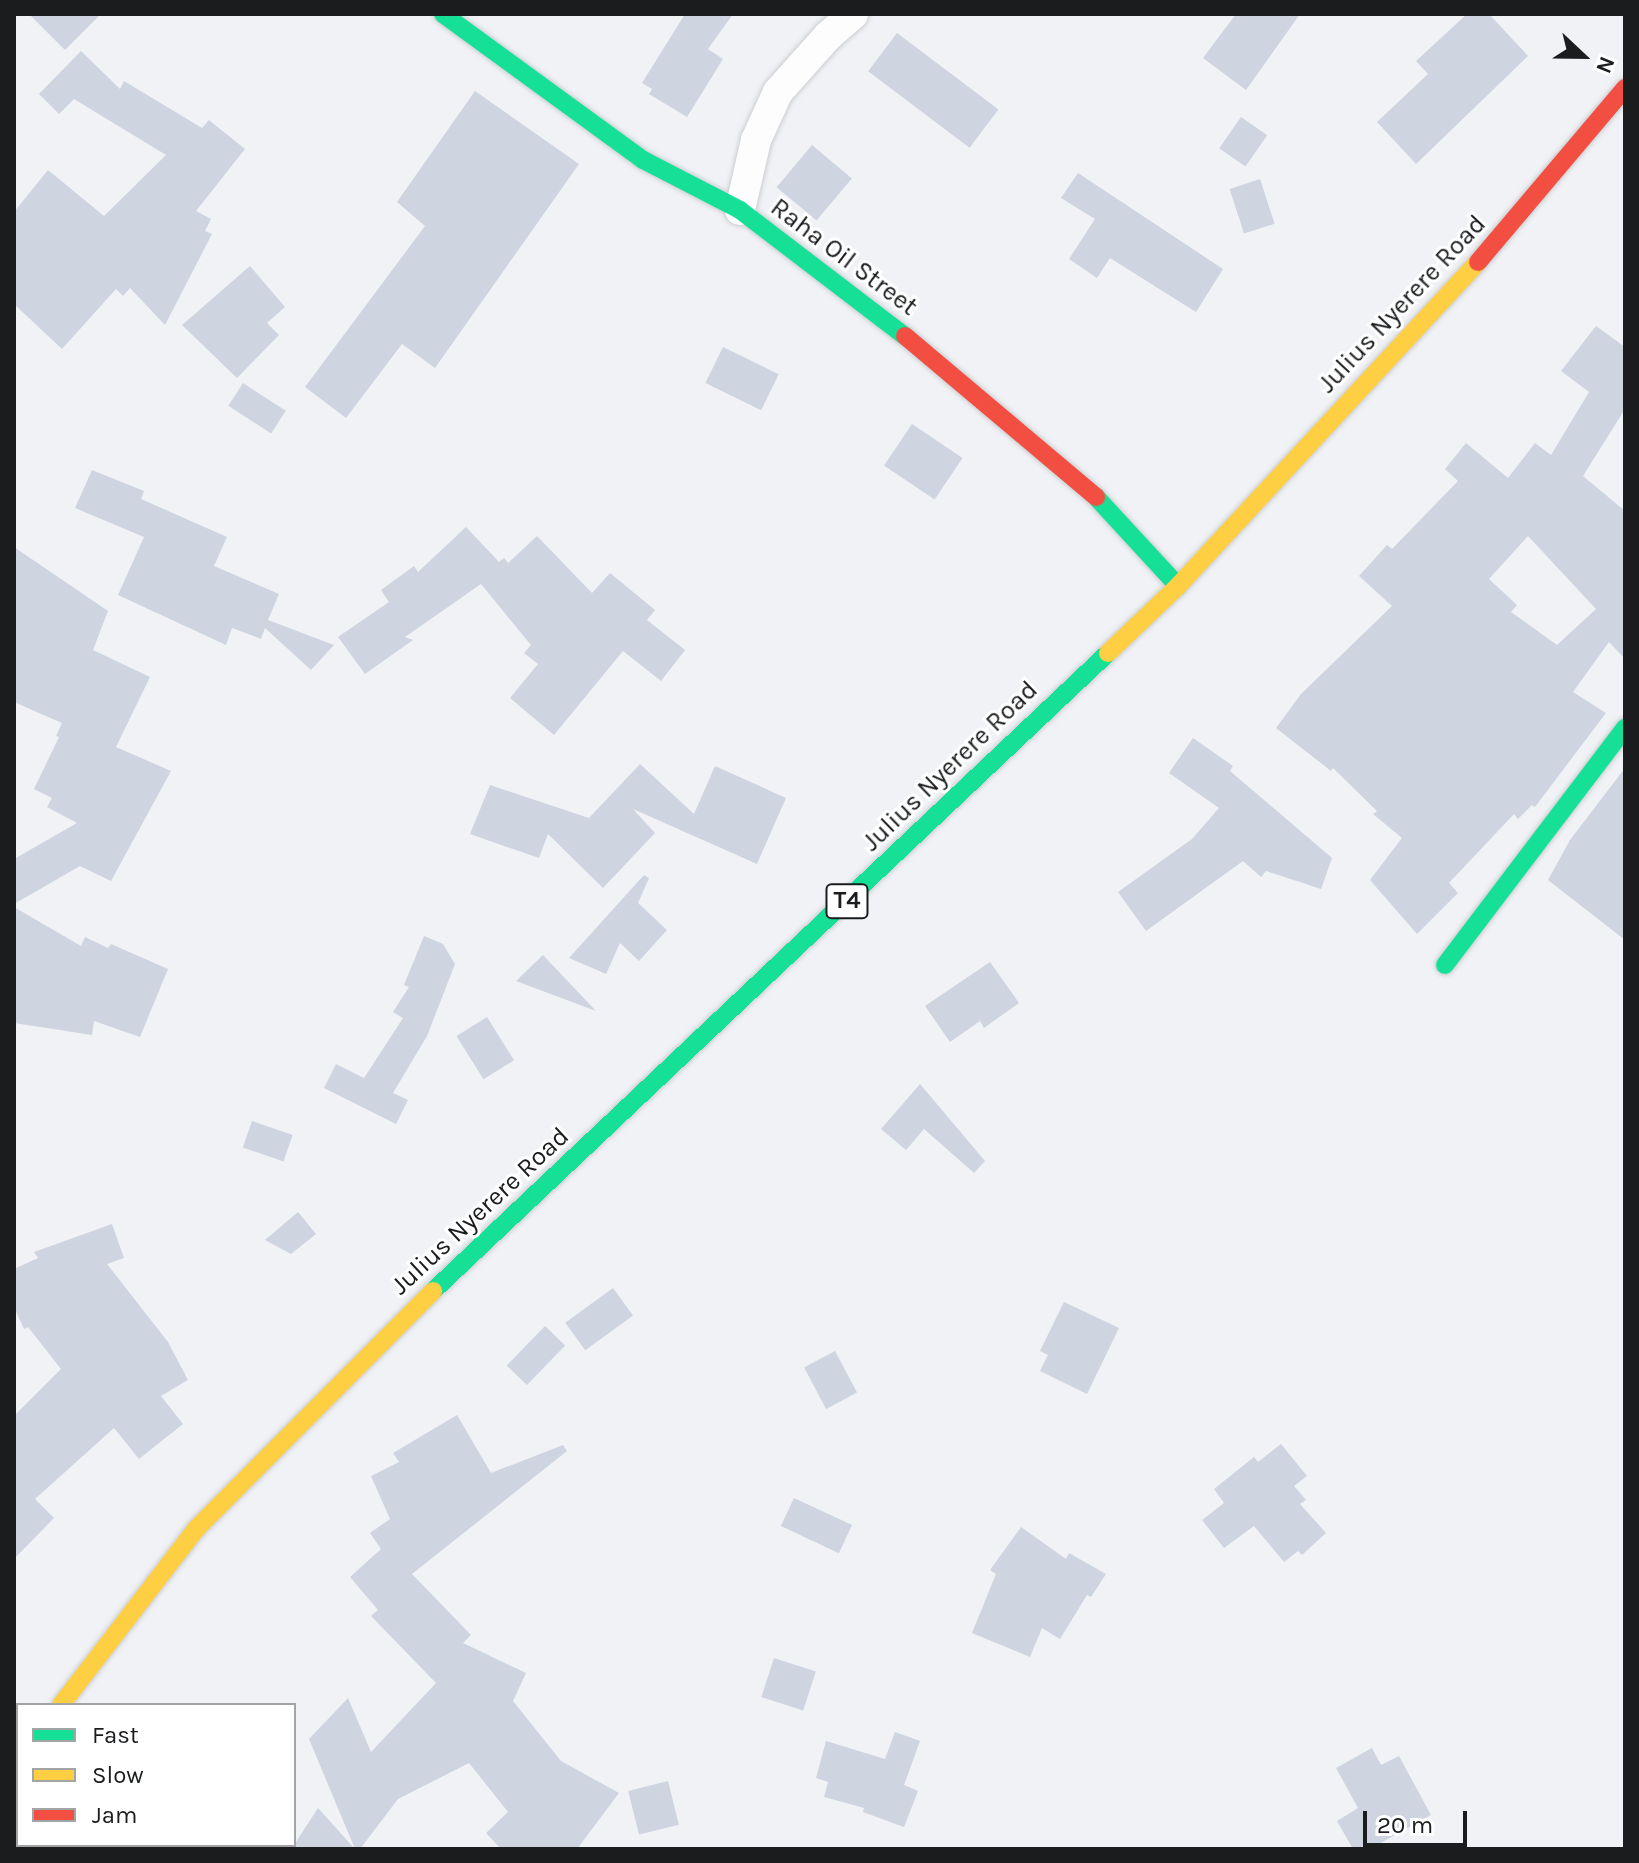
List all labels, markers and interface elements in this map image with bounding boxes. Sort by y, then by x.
north arrow [1543,16,1623,96]
text: N [1590,53,1620,77]
street label: Raha Oil Street [764,192,924,322]
street label: Julius Nyerere Road [1312,209,1492,399]
street label: Julius Nyerere Road [856,674,1044,858]
road number: T4 [825,881,869,921]
street label: Julius Nyerere Road [385,1121,575,1301]
legend [16,1703,296,1847]
text: Fast [92,1721,139,1749]
text: Slow [92,1761,144,1789]
scale bar [1367,1795,1471,1845]
text: Jam [92,1801,137,1829]
text: 20 m [1377,1811,1433,1839]

